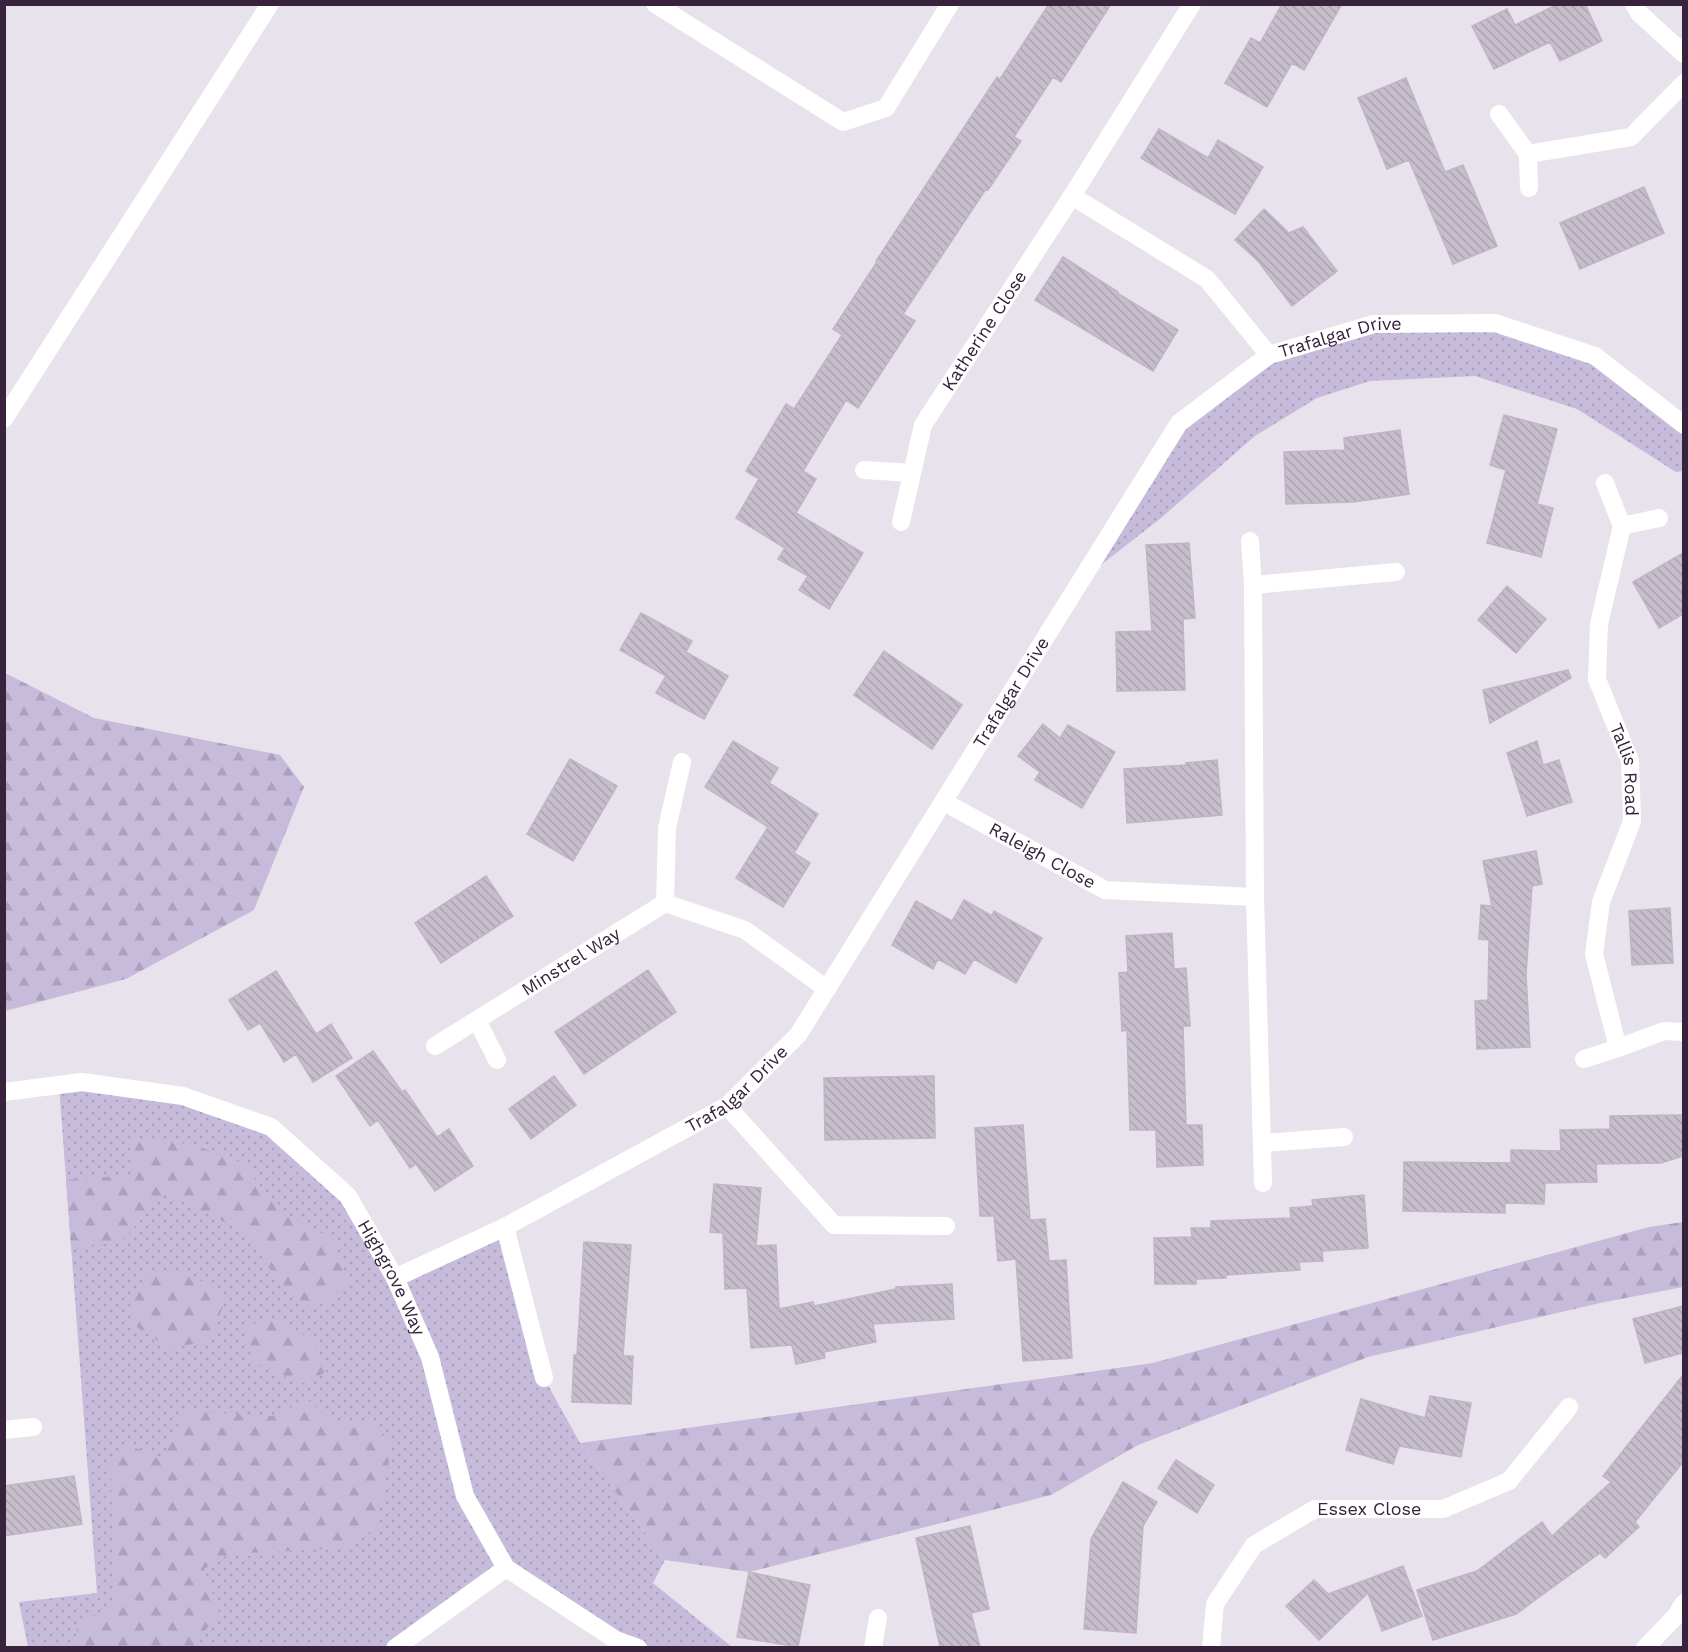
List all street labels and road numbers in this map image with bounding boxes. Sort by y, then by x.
street label: Katherine Close [937,266,1031,394]
street label: Trafalgar Drive [1276,313,1402,362]
street label: Trafalgar Drive [968,633,1053,752]
street label: Tallis Road [1606,720,1643,816]
street label: Raleigh Close [986,818,1099,893]
street label: Minstrel Way [518,922,624,1000]
street label: Trafalgar Drive [682,1041,792,1137]
street label: Highgrove Way [354,1216,430,1339]
street label: Essex Close [1317,1498,1422,1519]

